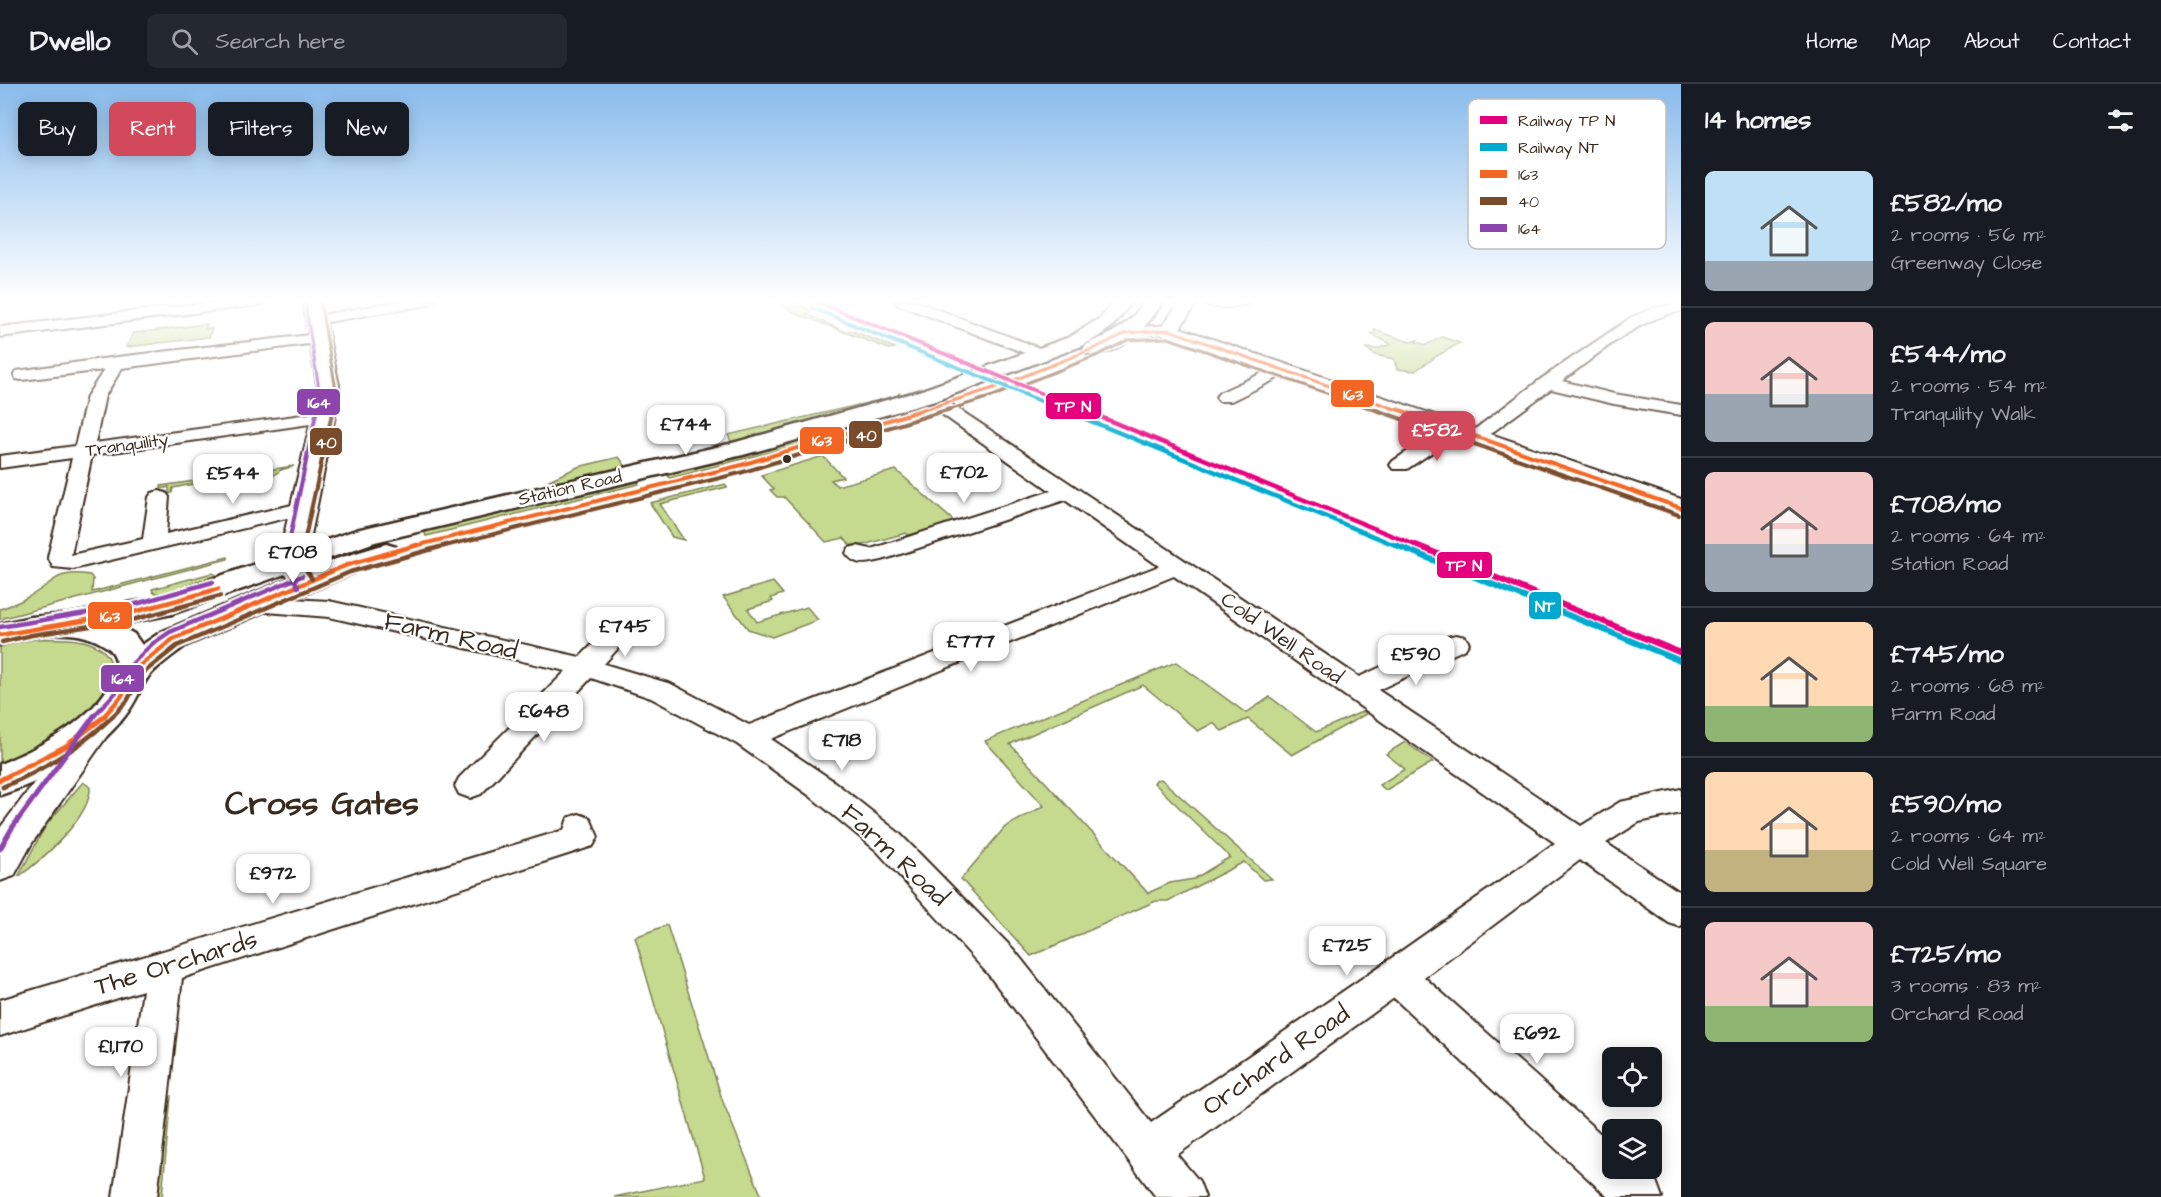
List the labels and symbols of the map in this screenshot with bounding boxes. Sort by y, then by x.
legend [1468,99,1666,249]
text: Railway TP N [1518,110,1615,133]
text: Railway NT [1518,137,1599,160]
text: 163 [1518,164,1538,186]
text: 40 [1518,191,1539,213]
text: 164 [1518,218,1541,240]
line badge: 163 [1330,379,1375,408]
text: 163 [1343,384,1364,406]
line badge: 164 [296,388,341,416]
text: 164 [308,392,331,414]
line badge: TP N [1045,392,1102,420]
text: TP N [1054,396,1091,418]
pin: £744 [650,405,722,456]
pin: £582 [1401,411,1473,462]
line badge: 40 [848,420,883,449]
text: 40 [856,425,876,447]
line badge: 163 [799,426,845,455]
street label: Tranquility [84,427,170,464]
line badge: 40 [309,427,343,456]
text: 163 [812,430,833,452]
text: 40 [316,432,336,454]
unlabelled marker [781,453,793,465]
pin: £702 [928,453,1000,504]
pin: £544 [197,454,269,505]
street label: Station Road [516,464,624,512]
pin: £708 [257,533,329,584]
line badge: TP N [1436,551,1493,579]
text: TP N [1445,555,1482,577]
street label: Cold Well Road [1215,585,1349,691]
line badge: NT [1528,591,1562,620]
text: NT [1535,596,1556,618]
line badge: 163 [87,601,133,630]
street label: Farm Road [381,603,521,669]
text: 163 [100,606,121,628]
pin: £745 [589,607,661,658]
pin: £777 [935,622,1007,673]
pin: £590 [1380,635,1452,686]
line badge: 164 [100,664,145,693]
text: 164 [112,668,135,690]
pin: £648 [508,692,580,743]
pin: £718 [806,721,878,772]
district label: Cross Gates [225,781,419,827]
street label: Farm Road [833,795,957,915]
pin: £972 [237,854,309,905]
street label: The Orchards [90,921,262,1005]
pin: £725 [1311,926,1383,977]
street label: Orchard Road [1195,996,1357,1124]
pin: £692 [1501,1014,1573,1065]
pin: £1,170 [72,1027,170,1078]

